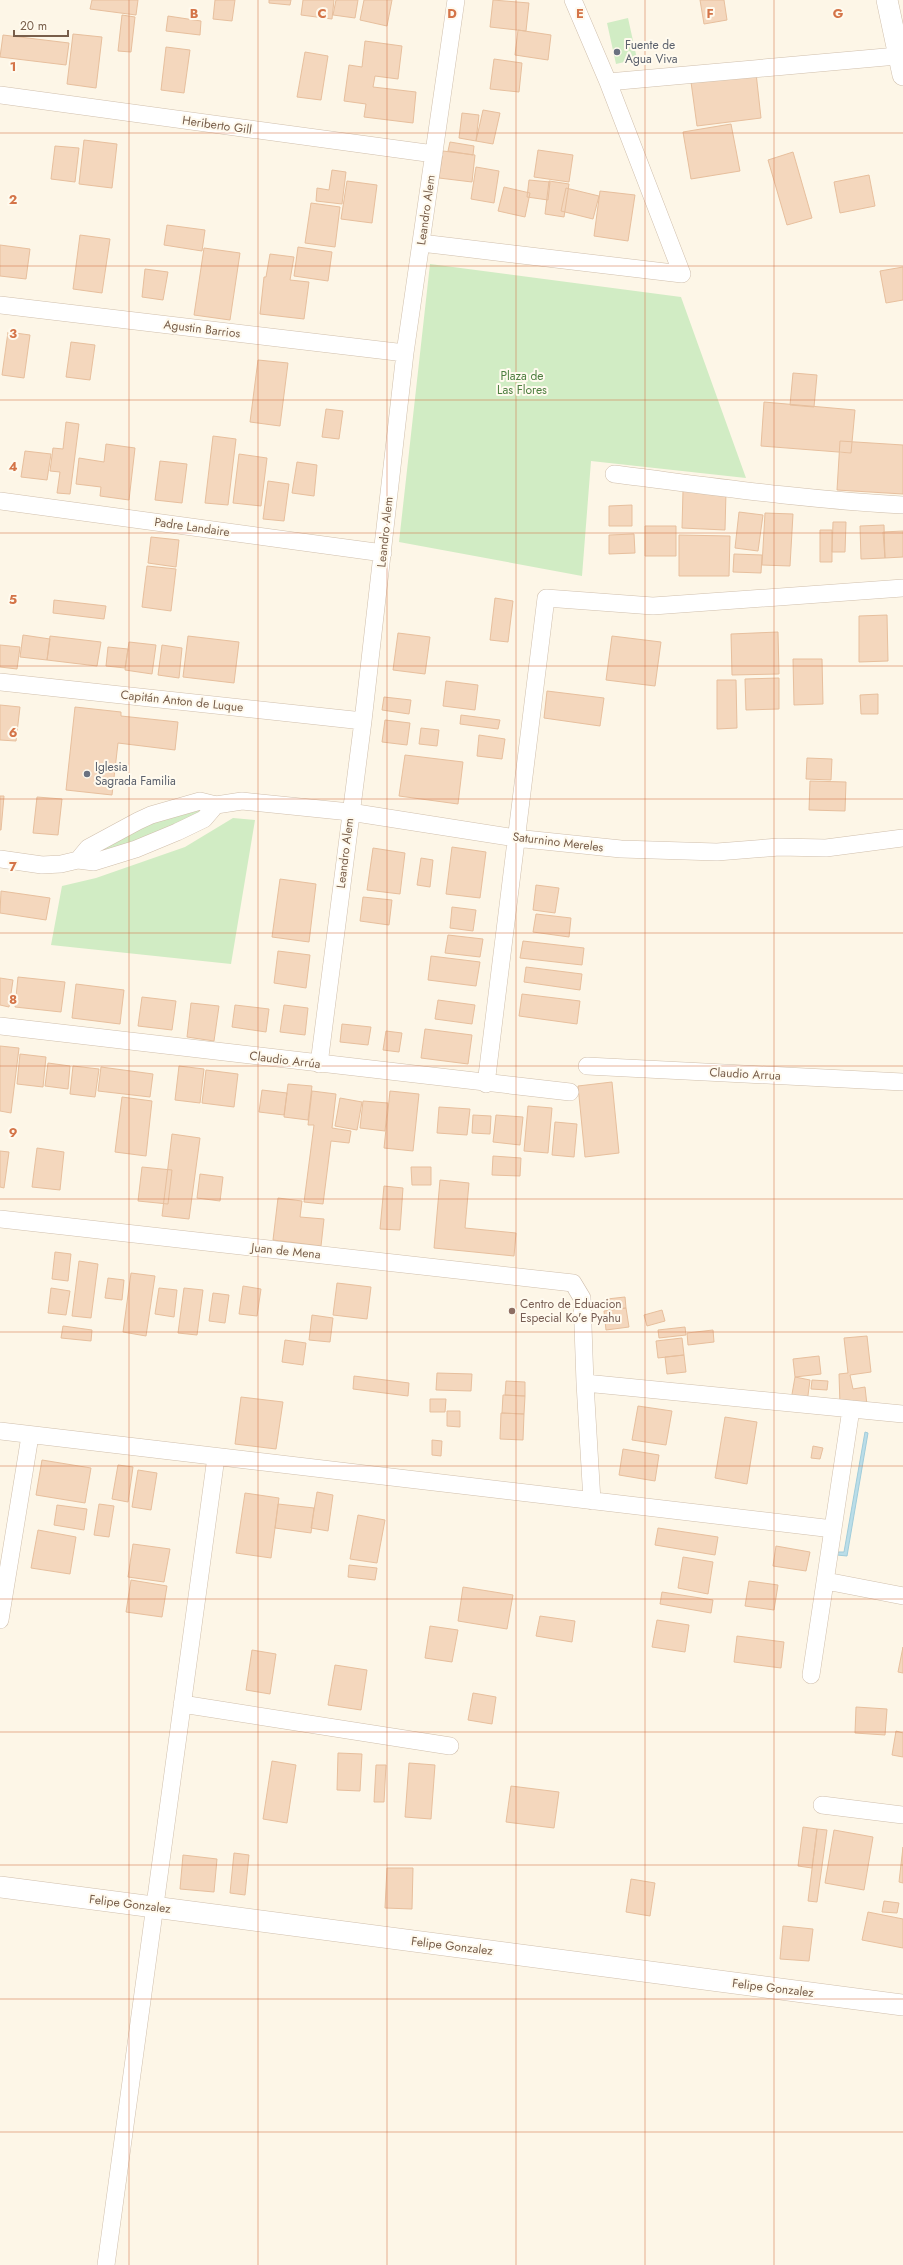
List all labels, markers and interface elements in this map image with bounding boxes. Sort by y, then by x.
text: B [190,4,199,23]
text: C [317,4,327,23]
text: D [447,4,457,23]
text: E [576,4,584,23]
text: F [706,4,714,23]
text: G [833,4,844,23]
scale bar [14,12,68,38]
text: 20 m [20,17,47,35]
place label: Fuente de Agua Viva [625,36,678,68]
marker: Fuente de Agua Viva [612,47,622,57]
text: 1 [10,57,16,76]
street label: Heriberto Gill [181,111,253,139]
street label: Leandro Alem [412,174,440,246]
text: 2 [9,190,17,209]
street label: Agustin Barrios [163,315,241,343]
text: 3 [9,324,17,343]
park label: Plaza de Las Flores [497,367,547,399]
text: 4 [8,457,18,476]
street label: Leandro Alem [372,496,398,568]
street label: Padre Landaire [153,513,231,541]
text: 5 [9,590,17,609]
street label: Capitán Anton de Luque [120,686,244,716]
text: 6 [9,723,18,742]
place label: Iglesia Sagrada Familia [95,758,176,790]
marker: Iglesia Sagrada Familia [82,769,92,779]
street label: Leandro Alem [332,817,358,889]
street label: Saturnino Mereles [512,828,605,857]
text: 7 [9,857,17,876]
text: 8 [9,990,17,1009]
street label: Claudio Arrúa [248,1047,322,1073]
street label: Claudio Arrua [709,1063,781,1085]
text: 9 [9,1123,18,1142]
street label: Juan de Mena [249,1238,322,1264]
place label: Centro de Eduacion Especial Ko'e Pyahu [520,1295,622,1327]
marker: Centro de Eduacion Especial Ko'e Pyahu [507,1306,517,1316]
street label: Felipe Gonzalez [88,1890,172,1918]
street label: Felipe Gonzalez [410,1932,494,1960]
street label: Felipe Gonzalez [731,1974,815,2002]

